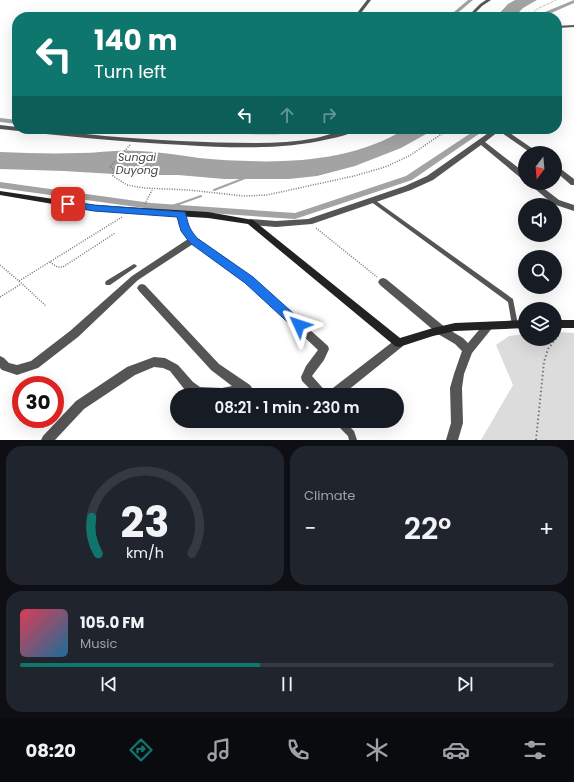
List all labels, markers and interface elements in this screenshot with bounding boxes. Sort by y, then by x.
text: 140 m [94,21,177,60]
icon: left [28,28,80,80]
text: Turn left [94,59,166,84]
icon: left [234,104,256,126]
icon: ahead [276,104,298,126]
icon: right [318,104,340,126]
north arrow [518,146,562,190]
map controls [518,146,562,346]
water label: Sungai Duyong [116,149,159,178]
pin [51,187,85,221]
icon: arrive [57,193,79,215]
button: sound [518,198,562,242]
button: search [518,250,562,294]
button: layers [518,302,562,346]
position arrow [278,304,320,346]
speed limit sign: 30 [12,376,64,428]
text: 08:21 · 1 min · 230 m [214,397,360,418]
text: Climate [304,486,355,505]
text: 23 [121,492,169,551]
text: 22° [404,507,451,550]
text: − [304,513,316,544]
text: + [539,513,554,544]
text: km/h [126,542,164,562]
text: 105.0 FM [80,612,144,633]
text: Music [80,634,117,653]
icon: previous [98,673,120,695]
icon: pause [276,673,298,695]
icon: next [454,673,476,695]
icon: directions [127,736,155,764]
icon: music [205,736,233,764]
icon: phone [284,736,312,764]
icon: climate [363,736,391,764]
icon: car [442,736,470,764]
icon: filters [521,736,549,764]
text: 08:20 [25,738,76,763]

